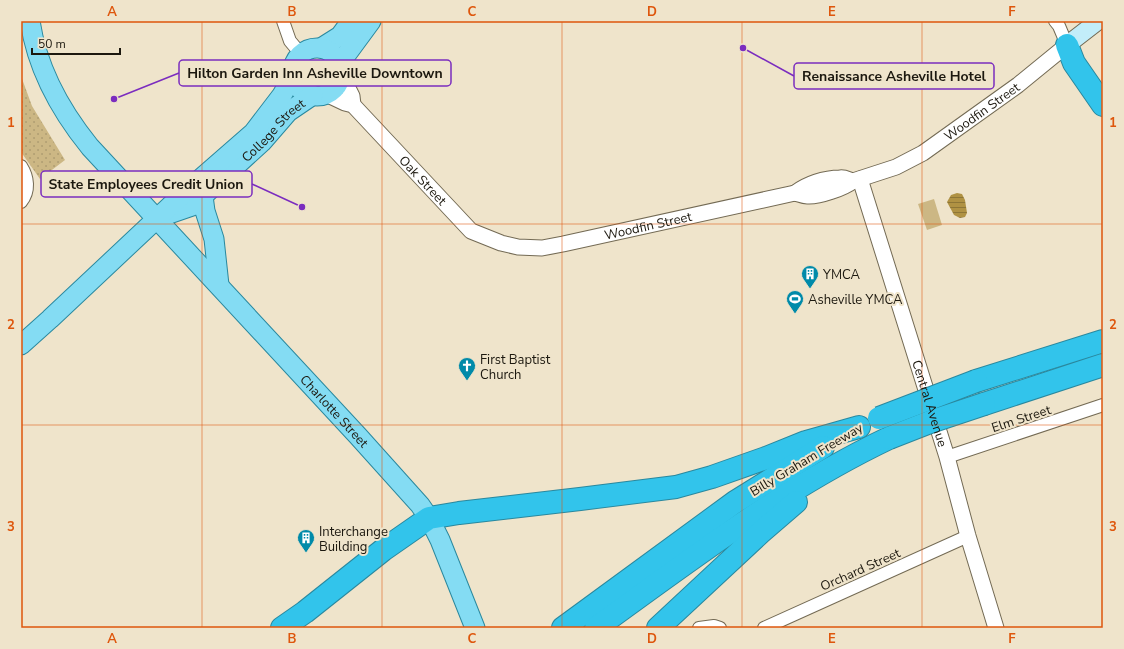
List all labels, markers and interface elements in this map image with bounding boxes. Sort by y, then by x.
text: A [107,3,117,21]
text: B [288,3,297,21]
text: C [468,3,477,21]
text: D [647,3,657,21]
text: E [828,3,836,21]
text: F [1008,3,1016,21]
scale bar [32,30,120,56]
text: 50 m [38,36,66,52]
callout: Hilton Garden Inn Asheville Downtown [179,60,451,86]
callout: Renaissance Asheville Hotel [794,63,994,89]
text: Hilton Garden Inn Asheville Downtown [187,64,443,83]
text: Renaissance Asheville Hotel [802,67,986,86]
street label: Woodfin Street [941,78,1024,145]
street label: College Street [238,95,309,166]
text: 1 [7,114,15,132]
text: 1 [1109,114,1117,132]
street label: Oak Street [395,152,451,210]
callout: State Employees Credit Union [41,171,252,197]
text: State Employees Credit Union [49,175,243,194]
street label: Woodfin Street [603,208,694,245]
building icon: YMCA [800,264,820,289]
place label: YMCA [822,266,861,284]
sports icon: Asheville YMCA [785,289,805,314]
place label: Asheville YMCA [808,291,903,309]
text: 2 [7,316,15,334]
text: 2 [1109,316,1117,334]
place label: First Baptist Church [480,351,551,384]
church icon: First Baptist Church [457,356,477,381]
street label: Central Avenue [907,358,951,449]
street label: Charlotte Street [296,371,372,452]
street label: Elm Street [989,401,1054,437]
street label: Billy Graham Freeway [747,419,867,501]
text: 3 [7,518,15,536]
text: 3 [1109,518,1117,536]
place label: Interchange Building [319,523,388,556]
building icon: Interchange Building [296,528,316,553]
street label: Orchard Street [818,544,904,596]
text: A [107,630,117,648]
text: B [288,630,297,648]
text: C [468,630,477,648]
text: D [647,630,657,648]
text: E [828,630,836,648]
text: F [1008,630,1016,648]

